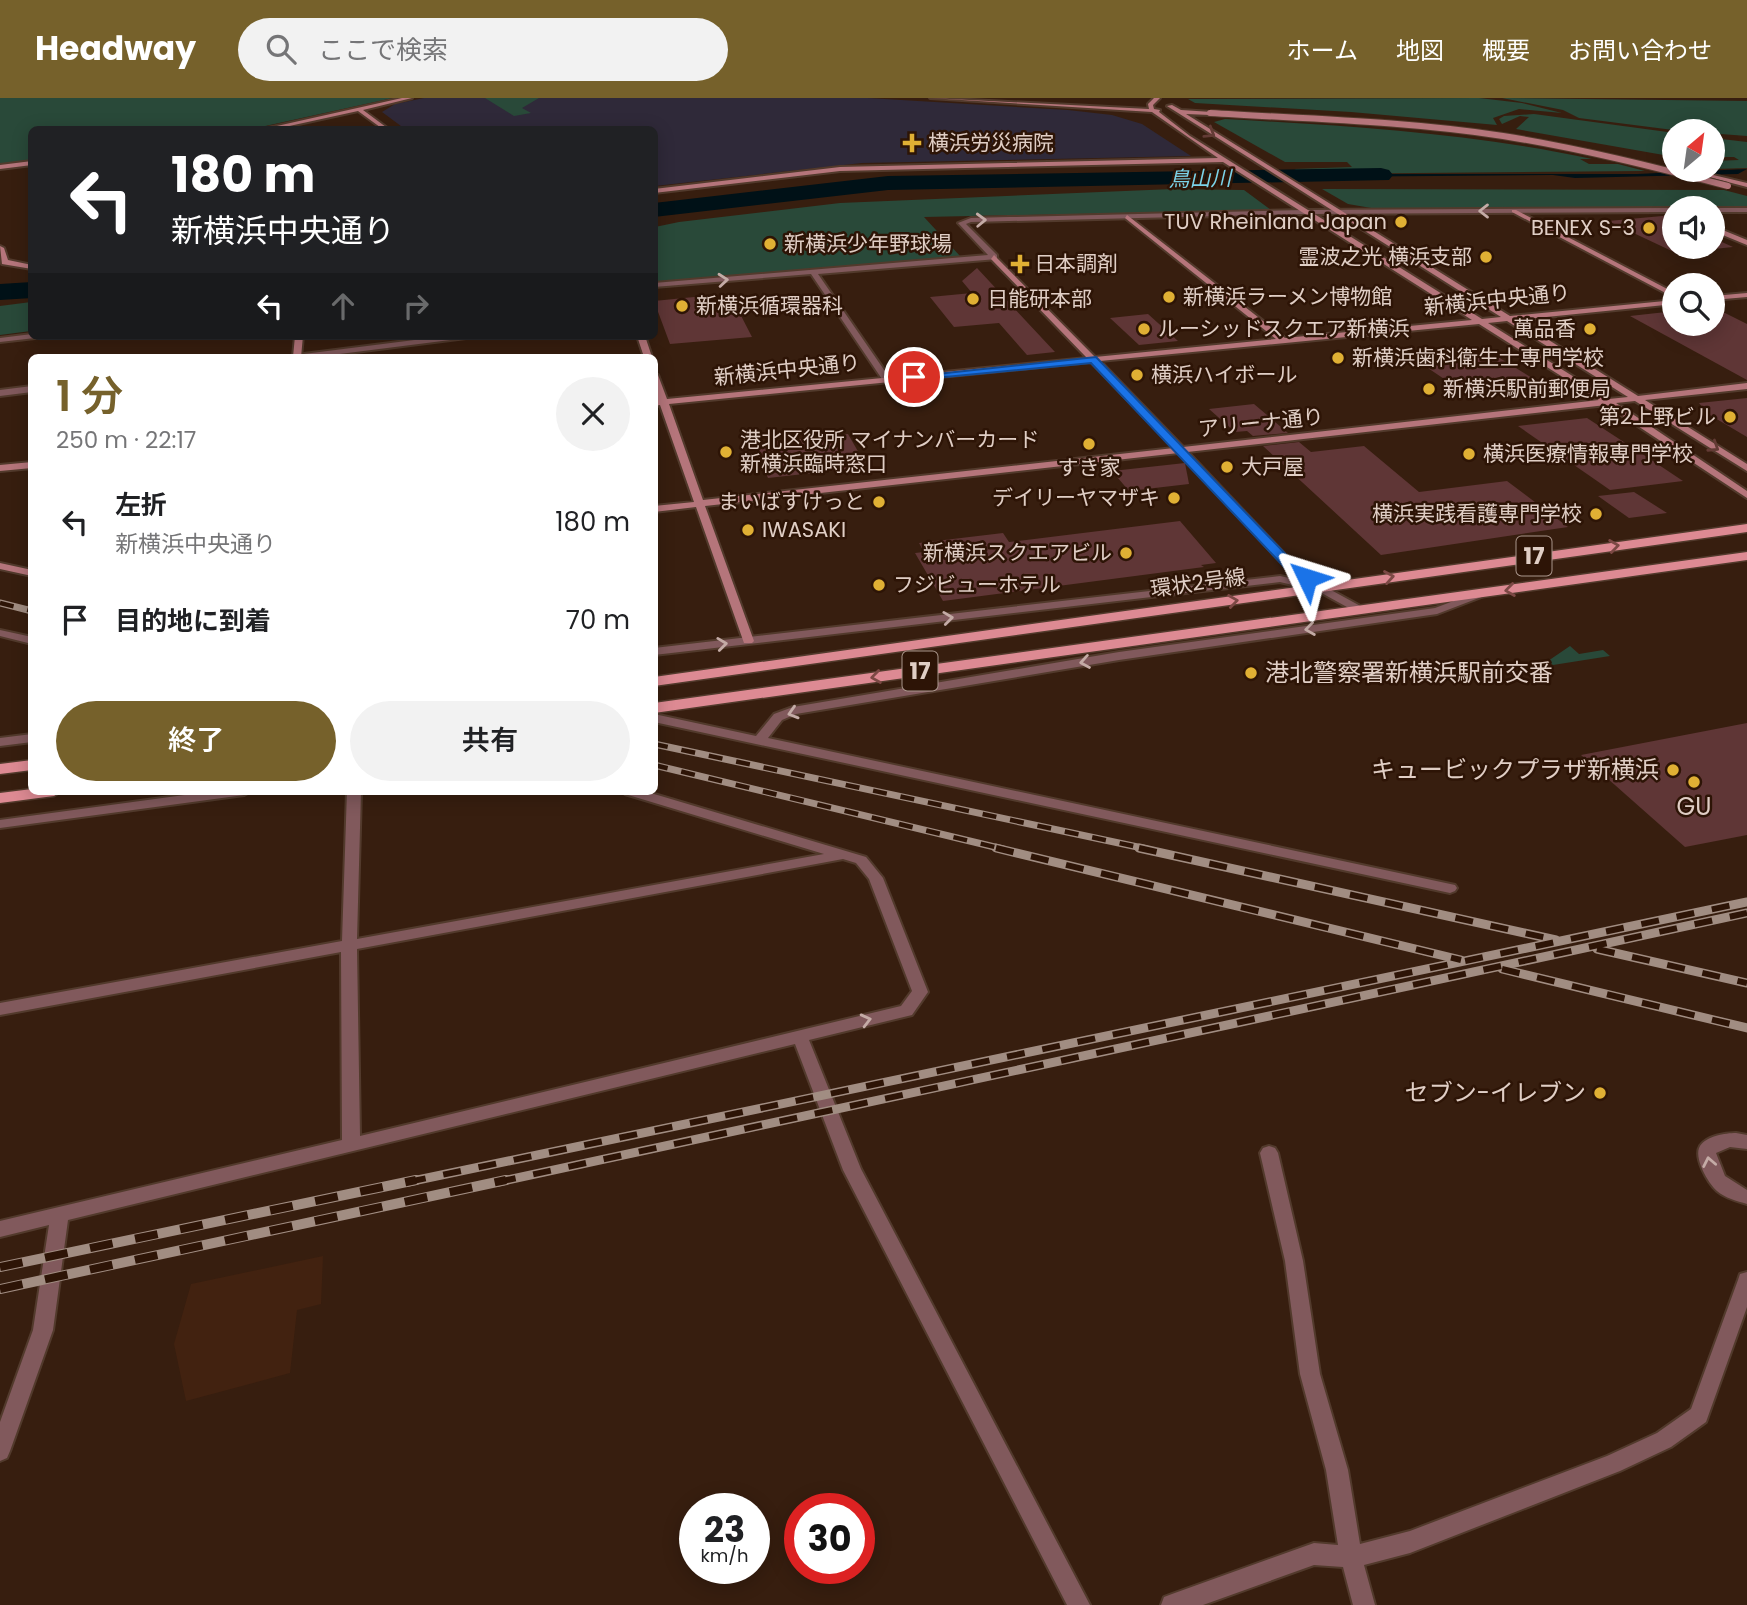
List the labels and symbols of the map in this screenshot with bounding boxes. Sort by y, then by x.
north arrow [1662,119,1726,182]
one-way arrow [1203,124,1216,137]
place label: 横浜労災病院 [928,128,1054,157]
marker: 横浜労災病院 [902,133,922,153]
water label: 鳥山川 [1168,163,1234,194]
one-way arrow [1478,203,1489,219]
place label: TUV Rheinland Japan [1164,207,1387,236]
one-way arrow [976,212,987,228]
place label: BENEX S-3 [1531,213,1635,242]
marker: TUV Rheinland Japan [1393,214,1409,230]
marker: BENEX S-3 [1641,220,1657,236]
place label: 新横浜少年野球場 [784,229,952,258]
marker: 新横浜少年野球場 [762,236,778,252]
place label: 霊波之光 横浜支部 [1298,242,1472,271]
place label: 日本調剤 [1034,249,1118,278]
marker: 霊波之光 横浜支部 [1478,249,1494,265]
marker: 日本調剤 [1012,256,1028,272]
one-way arrow [717,273,728,288]
street label: 新横浜中央通り [1422,277,1572,322]
place label: 新横浜ラーメン博物館 [1183,282,1392,311]
place label: 日能研本部 [987,284,1092,313]
marker: 新横浜ラーメン博物館 [1161,289,1177,305]
place label: 新横浜循環器科 [696,291,843,320]
marker: 日能研本部 [965,291,981,307]
marker: 新横浜循環器科 [674,298,690,314]
place label: ルーシッドスクエア新横浜 [1158,314,1410,343]
place label: 萬品香 [1513,314,1576,343]
marker: ルーシッドスクエア新横浜 [1136,321,1152,337]
marker: 萬品香 [1582,321,1598,337]
place label: 新横浜歯科衛生士専門学校 [1352,343,1604,372]
street label: 新横浜中央通り [712,347,862,392]
pin [884,347,944,407]
marker: 新横浜歯科衛生士専門学校 [1330,350,1346,366]
place label: 横浜ハイボール [1151,360,1298,389]
marker: 横浜ハイボール [1129,367,1145,383]
place label: 新横浜駅前郵便局 [1443,374,1611,403]
marker: 新横浜駅前郵便局 [1421,381,1437,397]
street label: アリーナ通り [1197,401,1325,444]
place label: 第2上野ビル [1599,402,1716,431]
marker: 第2上野ビル [1722,409,1738,425]
place label: 港北区役所 マイナンバーカード 新横浜臨時窓口 [740,425,1039,478]
marker: すき家 [1081,436,1097,452]
one-way arrow [1706,438,1719,451]
place label: 横浜医療情報専門学校 [1483,439,1693,468]
marker: 港北区役所 マイナンバーカード 新横浜臨時窓口 [718,444,734,460]
marker: 横浜医療情報専門学校 [1461,446,1477,462]
place label: 大戸屋 [1241,452,1304,481]
place label: すき家 [1058,453,1121,482]
marker: 大戸屋 [1219,459,1235,475]
place label: デイリーヤマザキ [992,483,1160,512]
place label: まいばすけっと [718,487,865,516]
marker: デイリーヤマザキ [1166,490,1182,506]
marker: まいばすけっと [871,494,887,510]
place label: 横浜実践看護専門学校 [1372,499,1582,528]
marker: 横浜実践看護専門学校 [1588,506,1604,522]
place label: IWASAKI [762,515,846,544]
marker: IWASAKI [740,522,756,538]
road number: 17 [1516,536,1552,576]
place label: 新横浜スクエアビル [923,538,1112,567]
one-way arrow [1608,538,1620,553]
position arrow [1270,541,1344,615]
marker: 新横浜スクエアビル [1118,545,1134,561]
street label: 環状2号線 [1148,561,1248,604]
place label: フジビューホテル [893,570,1061,599]
one-way arrow [1383,570,1395,585]
marker: フジビューホテル [871,577,887,593]
one-way arrow [1504,582,1515,597]
one-way arrow [1227,594,1239,609]
one-way arrow [942,610,954,625]
one-way arrow [1304,621,1316,636]
one-way arrow [716,636,728,651]
road number: 17 [902,652,937,691]
one-way arrow [1079,654,1091,669]
place label: 港北警察署新横浜駅前交番 [1265,656,1553,689]
marker: 港北警察署新横浜駅前交番 [1243,665,1259,681]
one-way arrow [870,669,881,684]
one-way arrow [787,704,799,719]
place label: キュービックプラザ新横浜 [1371,753,1659,786]
marker: キュービックプラザ新横浜 [1665,762,1681,778]
marker: GU [1686,774,1702,790]
place label: GU [1677,790,1711,823]
one-way arrow [860,1014,872,1029]
place label: セブン-イレブン [1405,1076,1586,1109]
marker: セブン-イレブン [1592,1085,1608,1101]
one-way arrow [1702,1156,1717,1168]
speed limit sign: 30 [784,1493,875,1584]

